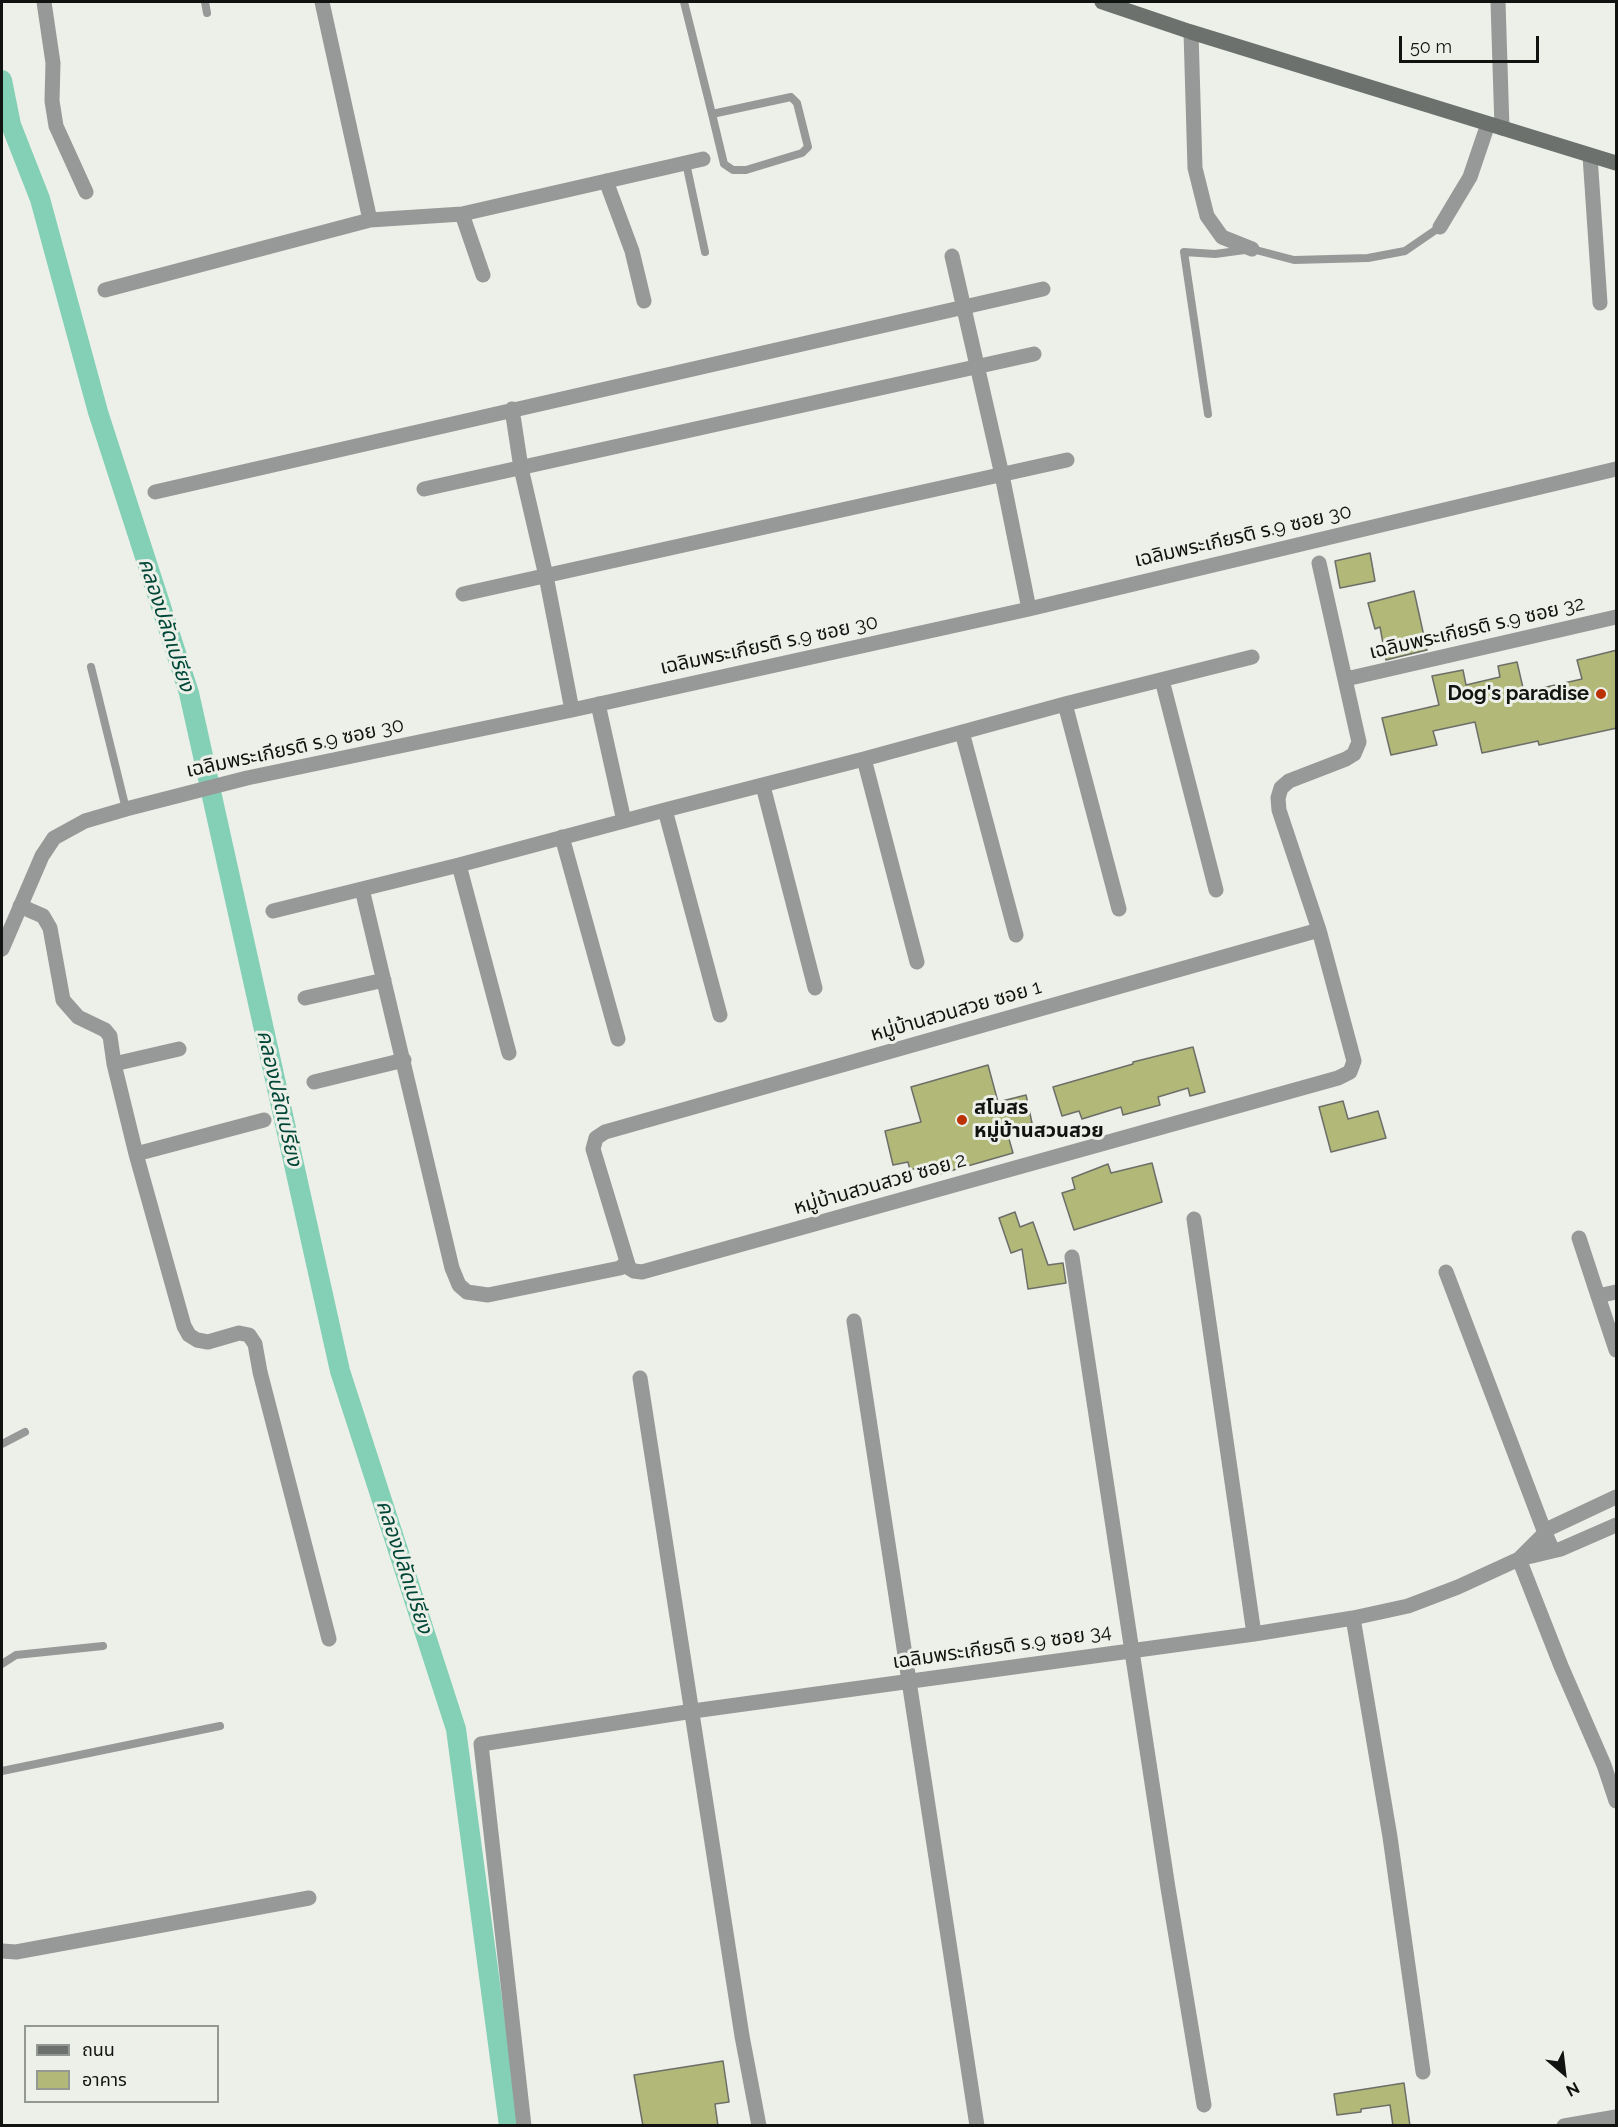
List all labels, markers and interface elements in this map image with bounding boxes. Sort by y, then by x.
scale bar [1402,24,1542,62]
text: 50 m [1410,36,1452,57]
street label: เฉลิมพระเกียรติ ร.9 ซอย 30 [1132,499,1354,573]
water label: คลองปลัดเปรียง [133,555,199,695]
street label: เฉลิมพระเกียรติ ร.9 ซอย 32 [1367,592,1587,664]
street label: เฉลิมพระเกียรติ ร.9 ซอย 30 [658,610,880,680]
place label: Dog's paradise [1448,682,1589,706]
marker: Dog's paradise [1594,687,1608,701]
street label: เฉลิมพระเกียรติ ร.9 ซอย 30 [184,713,406,783]
street label: หมู่บ้านสวนสวย ซอย 1 [868,975,1044,1047]
water label: คลองปลัดเปรียง [251,1028,307,1168]
place label: สโมสร หมู่บ้านสวนสวย [974,1096,1104,1143]
marker: สโมสร หมู่บ้านสวนสวย [955,1113,969,1127]
street label: หมู่บ้านสวนสวย ซอย 2 [791,1148,969,1220]
water label: คลองปลัดเปรียง [371,1497,437,1637]
street label: เฉลิมพระเกียรติ ร.9 ซอย 34 [891,1620,1113,1674]
legend [24,2025,219,2103]
text: ถนน [82,2039,115,2060]
north arrow [1534,2043,1594,2103]
text: อาคาร [82,2069,127,2090]
text: N [1563,2078,1583,2101]

